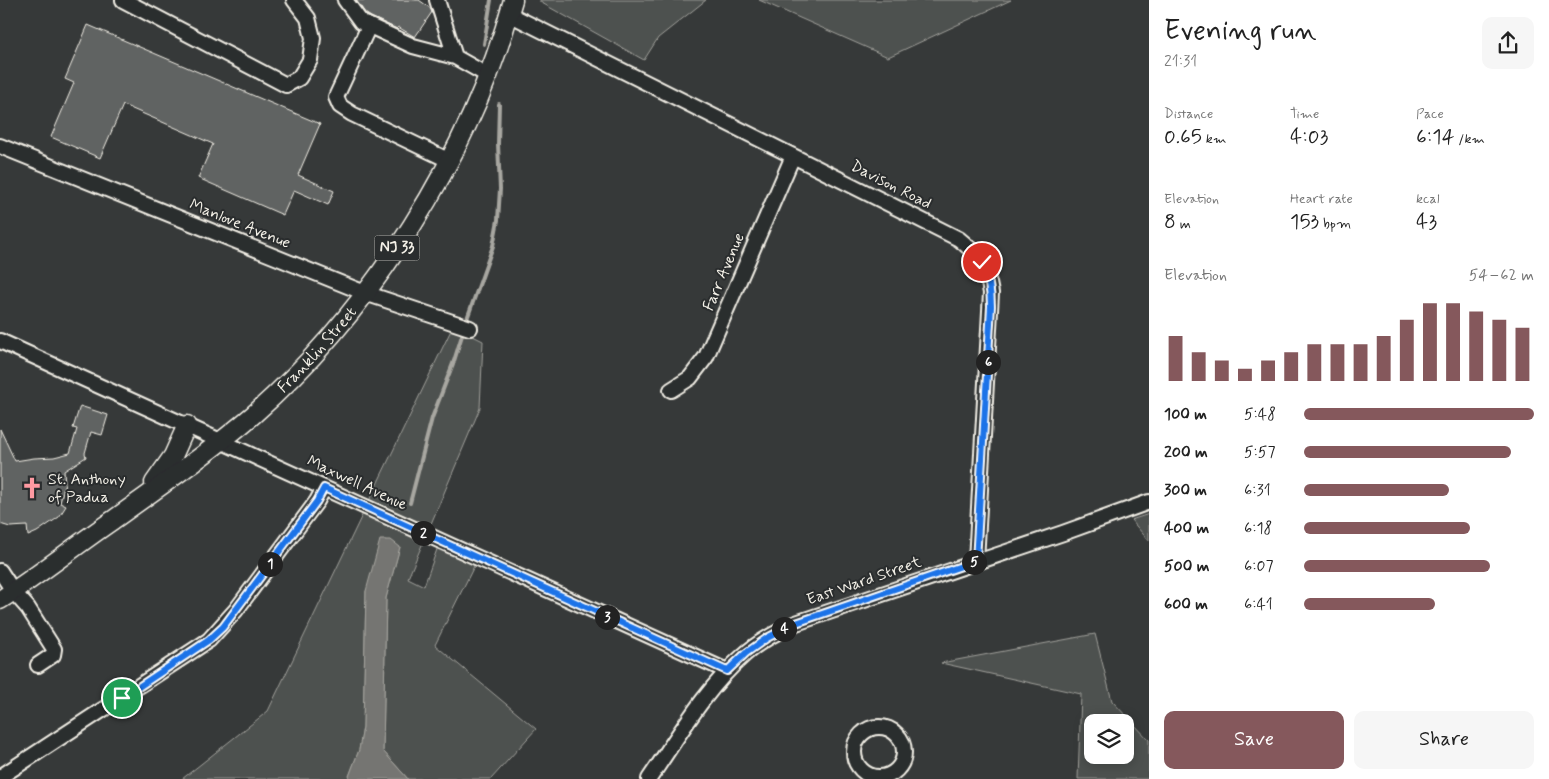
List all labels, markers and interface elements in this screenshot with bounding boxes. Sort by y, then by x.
text: Evening run [1164,13,1317,50]
button: share [1482,17,1534,69]
text: 21:31 [1164,51,1197,72]
text: Distance [1164,105,1213,123]
text: Time [1290,105,1319,123]
text: Pace [1416,105,1444,123]
text: 0.65 [1164,123,1202,151]
text: 4:03 [1290,123,1328,151]
text: 6:14 [1416,123,1455,151]
text: km [1202,130,1226,148]
text: /km [1455,130,1485,148]
street label: Davison Road [847,156,935,214]
text: Elevation [1164,190,1219,208]
text: Heart rate [1290,190,1353,208]
text: kcal [1416,190,1440,208]
street label: Manlove Avenue [186,194,294,254]
text: 8 [1164,208,1176,236]
text: 153 [1290,208,1319,236]
text: 43 [1416,208,1437,236]
text: m [1176,215,1191,233]
text: bpm [1319,215,1351,233]
street label: Farr Avenue [698,230,750,314]
road number: NJ 33 [374,236,420,260]
pin [961,241,1003,283]
icon: check [968,248,996,276]
text: Elevation [1164,265,1227,286]
text: 54–62 m [1469,265,1534,286]
street label: Franklin Street [273,302,361,397]
pin: 6 [976,350,1000,374]
text: 6 [985,353,992,371]
text: 100 m [1164,404,1207,425]
text: 5:48 [1244,404,1276,425]
text: 200 m [1164,442,1208,463]
text: 5:57 [1244,442,1276,463]
street label: Maxwell Avenue [303,451,411,516]
place label: St. Anthony of Padua [48,469,126,508]
church icon: St. Anthony of Padua [19,475,45,501]
text: 300 m [1164,480,1207,501]
text: 6:31 [1244,480,1271,501]
text: 400 m [1164,518,1209,539]
text: 6:18 [1244,518,1272,539]
pin: 2 [410,520,436,546]
text: 2 [420,524,427,542]
pin: 5 [962,550,986,574]
street label: East Ward Street [804,551,925,610]
pin: 1 [258,552,282,576]
text: 5 [970,553,979,571]
text: 1 [267,555,274,573]
text: 500 m [1164,556,1209,577]
text: 6:07 [1244,556,1273,577]
text: 600 m [1164,594,1208,615]
text: 6:41 [1244,594,1273,615]
pin: 3 [594,604,620,630]
text: 3 [604,608,611,626]
pin: 4 [772,616,796,642]
text: 4 [780,620,789,638]
pin [101,677,143,719]
icon: arrive [108,684,136,712]
button: Save [1164,711,1344,769]
button: Share [1354,711,1534,769]
map controls [1084,714,1134,764]
button: layers [1084,714,1134,764]

